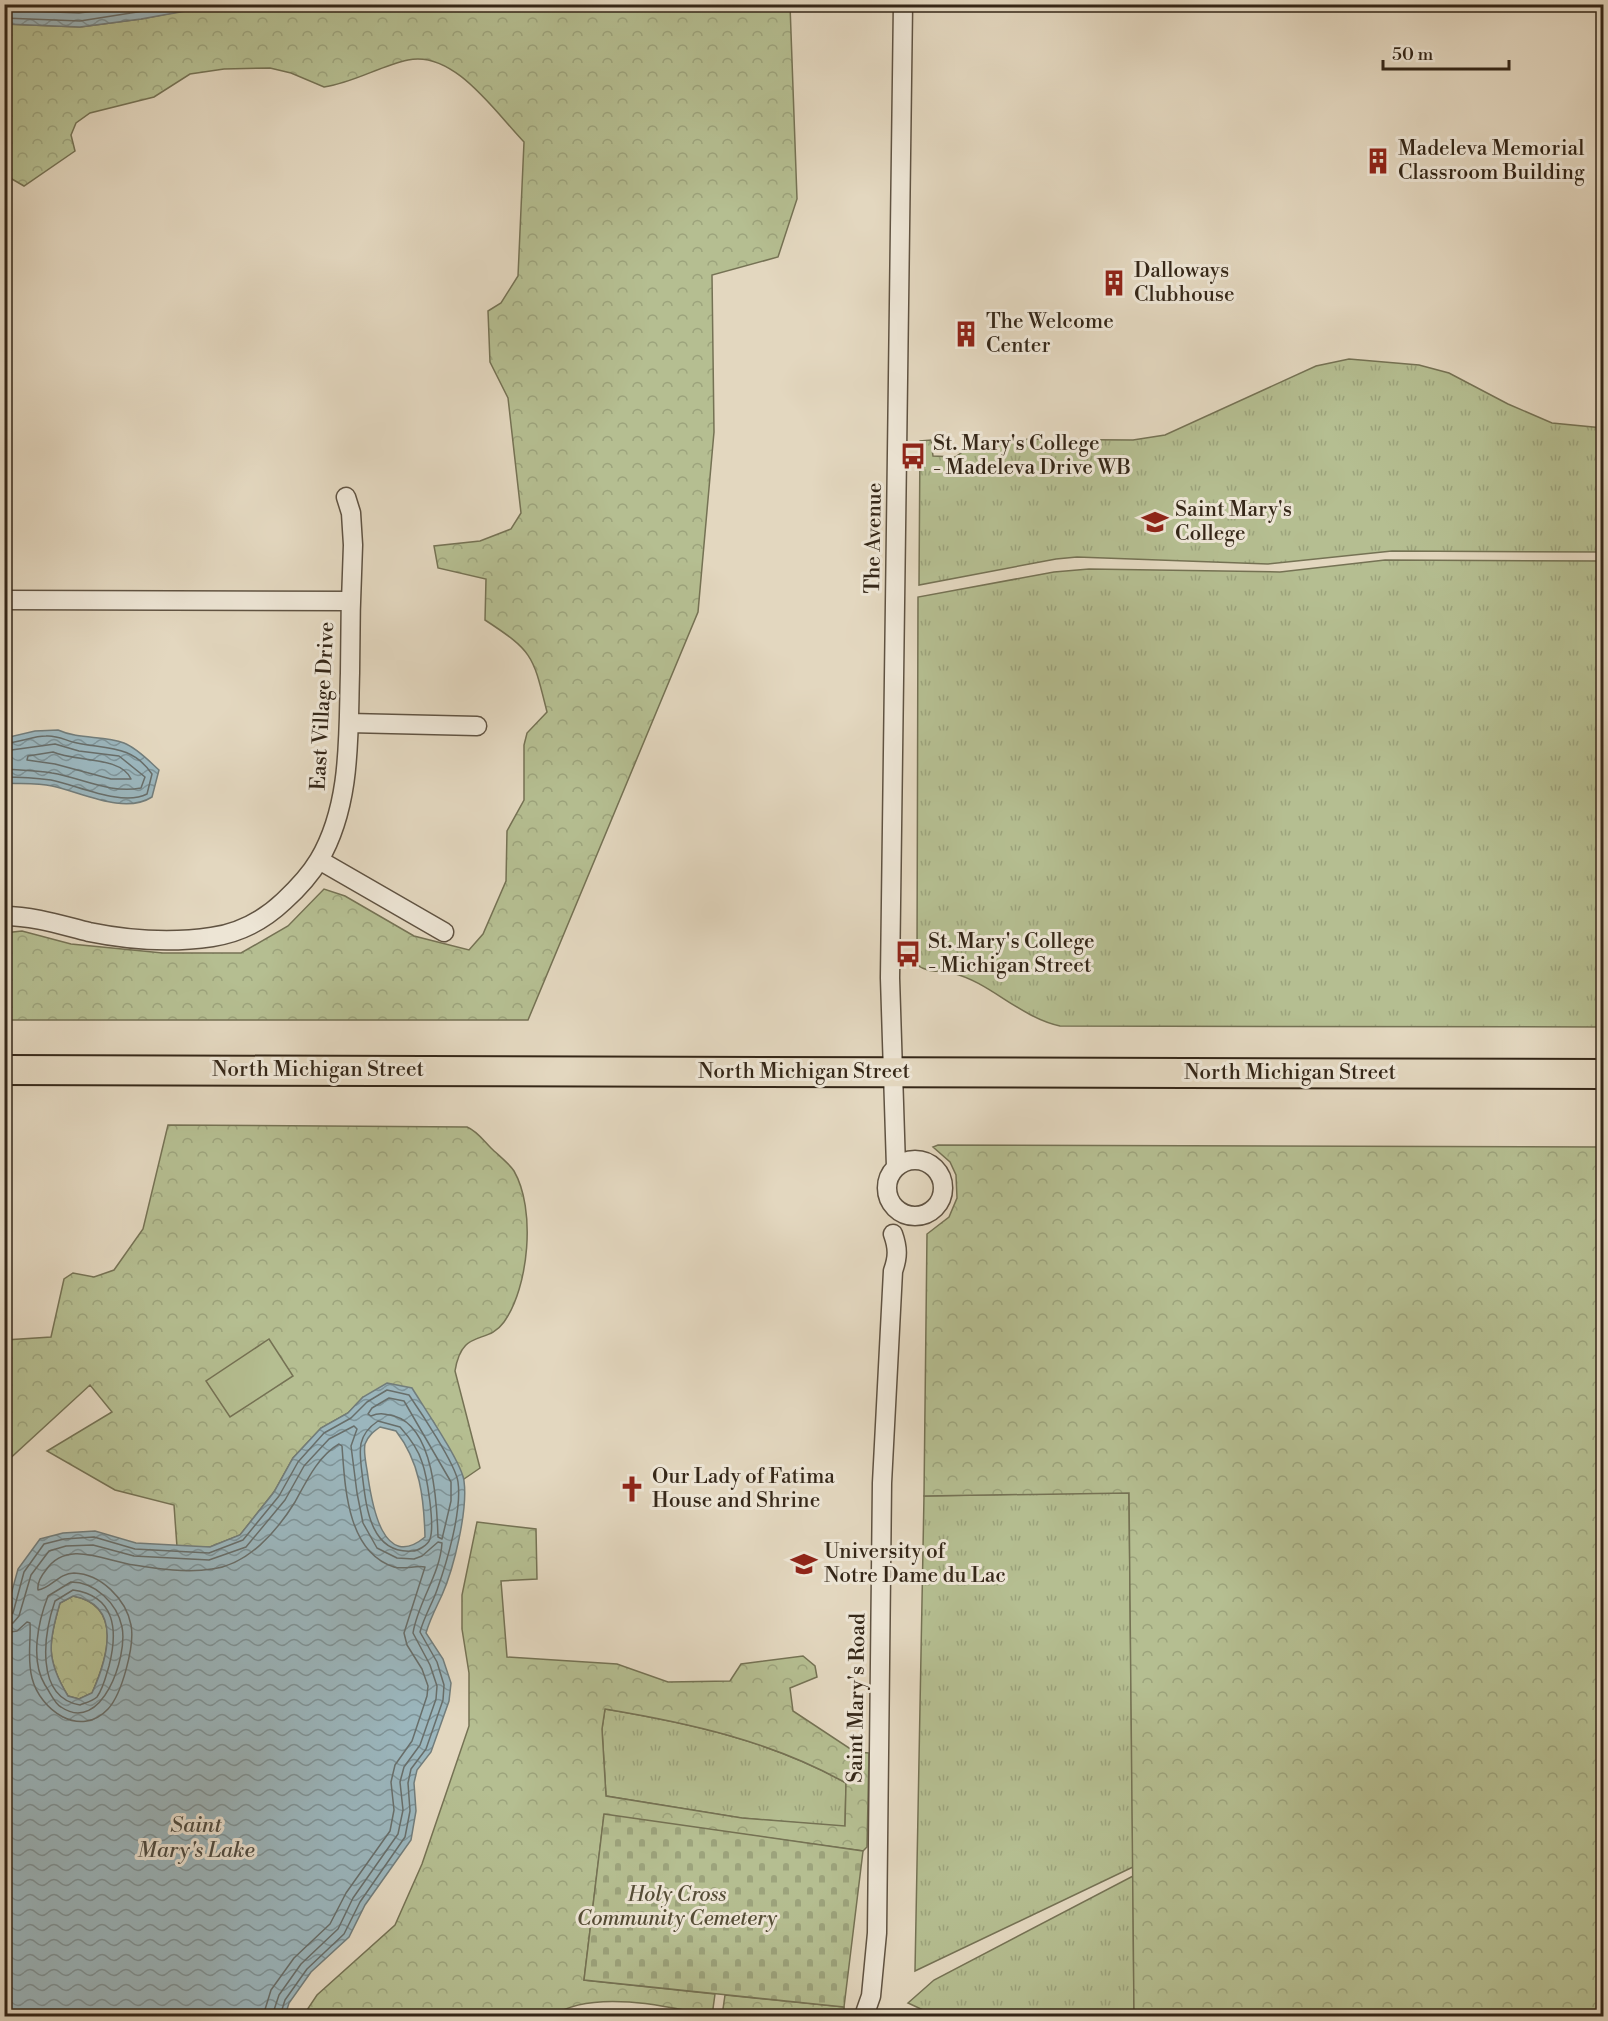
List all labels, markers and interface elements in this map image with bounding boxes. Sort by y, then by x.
scale bar [1383,33,1509,71]
text: 50 m [1392,43,1434,66]
place label: Madeleva Memorial Classroom Building [1398,136,1585,186]
building icon: Madeleva Memorial Classroom Building [1363,146,1393,176]
place label: Dalloways Clubhouse [1134,258,1235,308]
building icon: Dalloways Clubhouse [1099,268,1129,298]
place label: The Welcome Center [986,309,1114,359]
building icon: The Welcome Center [951,319,981,349]
place label: St. Mary's College - Madeleva Drive WB [933,431,1131,481]
bus stop icon: St. Mary's College - Madeleva Drive WB [898,441,928,471]
street label: The Avenue [860,482,888,594]
place label: Saint Mary's College [1175,497,1292,547]
school or university icon: Saint Mary's College [1140,507,1170,537]
street label: East Village Drive [306,621,340,791]
place label: St. Mary's College - Michigan Street [928,929,1095,979]
bus stop icon: St. Mary's College - Michigan Street [893,939,923,969]
street label: North Michigan Street [212,1057,425,1083]
street label: North Michigan Street [698,1059,911,1085]
street label: North Michigan Street [1184,1060,1397,1086]
place label: Our Lady of Fatima House and Shrine [652,1464,835,1514]
church icon: Our Lady of Fatima House and Shrine [617,1474,647,1504]
place label: University of Notre Dame du Lac [824,1539,1006,1589]
school or university icon: University of Notre Dame du Lac [789,1549,819,1579]
street label: Saint Mary's Road [843,1613,871,1783]
water label: Saint Mary's Lake [137,1812,255,1864]
park label: Holy Cross Community Cemetery [577,1882,778,1932]

